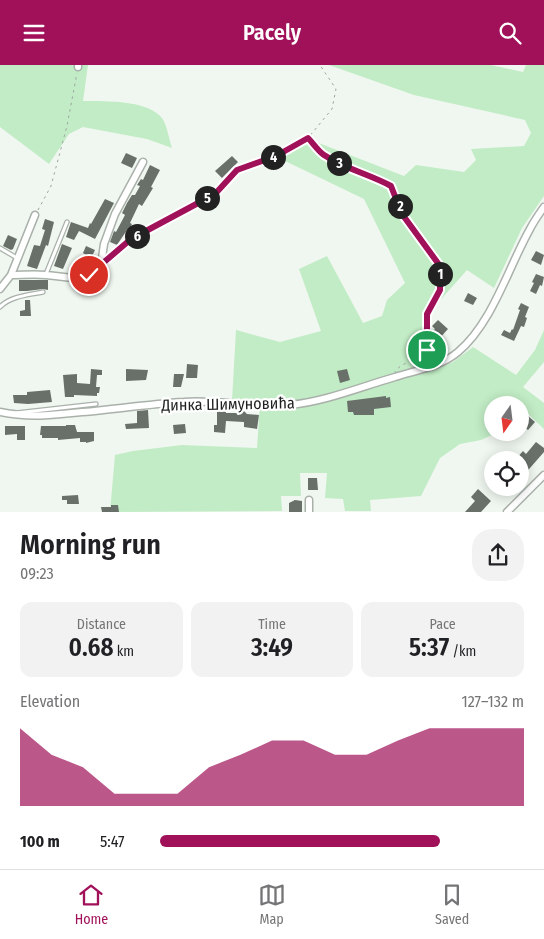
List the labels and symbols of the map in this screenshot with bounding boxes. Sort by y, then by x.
pin: 4 [260,145,286,169]
pin: 3 [326,151,352,175]
pin: 5 [194,185,220,211]
pin: 2 [388,193,412,219]
pin: 6 [124,223,150,249]
pin [68,254,110,296]
pin: 1 [428,261,452,287]
pin [406,329,448,371]
street label: Динка Шимуновића [160,393,295,415]
north arrow [484,396,529,441]

